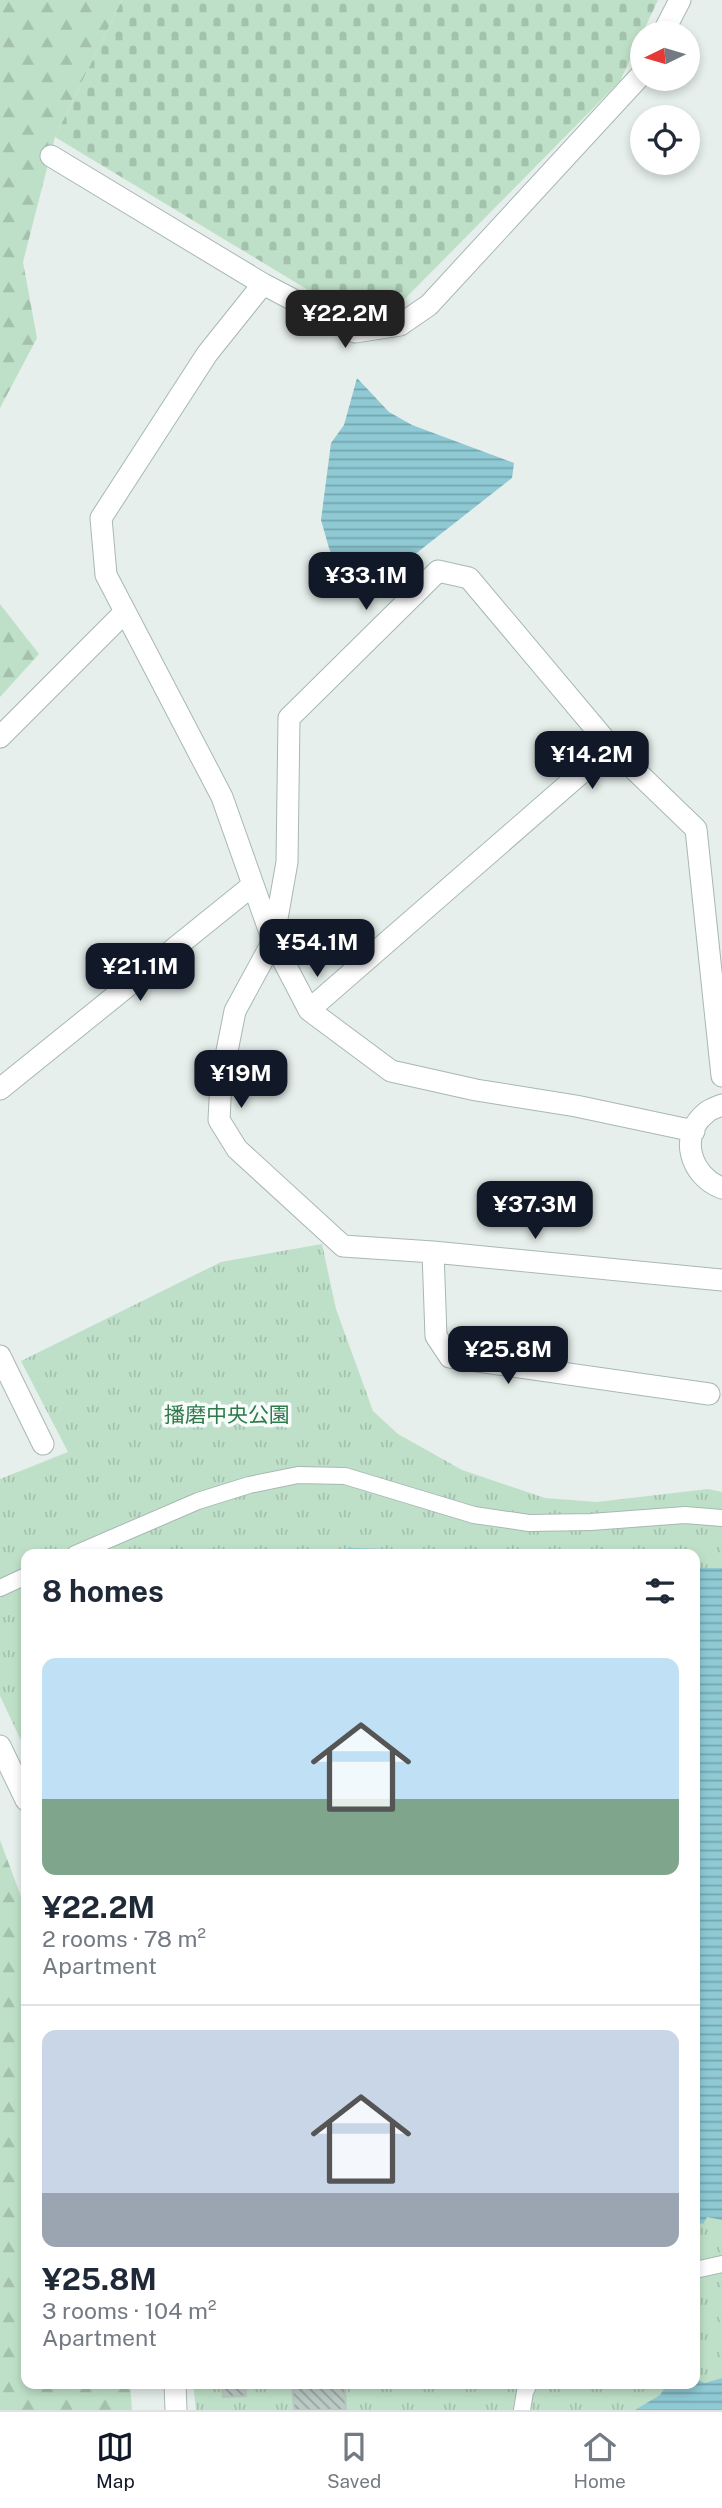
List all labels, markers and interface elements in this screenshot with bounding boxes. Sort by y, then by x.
north arrow [630,21,700,91]
map controls [630,21,700,175]
button: locate [630,105,700,175]
pin: ¥22.2M [288,290,402,350]
text: ¥22.2M [302,299,388,326]
pin: ¥33.1M [309,552,423,612]
text: ¥33.1M [325,561,407,588]
pin: ¥14.2M [535,732,649,791]
text: ¥14.2M [551,740,633,767]
pin: ¥54.1M [260,920,374,979]
text: ¥54.1M [276,928,358,955]
pin: ¥21.1M [83,944,197,1003]
text: ¥21.1M [102,952,178,979]
pin: ¥19M [200,1050,282,1110]
text: ¥19M [210,1059,272,1086]
pin: ¥37.3M [478,1182,592,1241]
text: ¥37.3M [493,1190,577,1217]
pin: ¥25.8M [451,1326,565,1386]
text: ¥25.8M [464,1335,552,1362]
park label: 播磨中央公園 [164,1402,290,1427]
icon: filters [641,1572,679,1610]
text: 8 homes [42,1573,164,1609]
icon: home [298,1704,424,1830]
text: ¥22.2M [42,1889,155,1925]
text: 2 rooms · 78 m² [42,1925,206,1952]
text: Apartment [42,1952,157,1979]
icon: home [298,2076,424,2202]
text: ¥25.8M [42,2261,157,2297]
text: 3 rooms · 104 m² [42,2297,216,2324]
text: Apartment [42,2324,157,2351]
tab: Map [96,2428,135,2492]
tab: Saved [327,2428,381,2492]
tab: Home [573,2428,626,2492]

